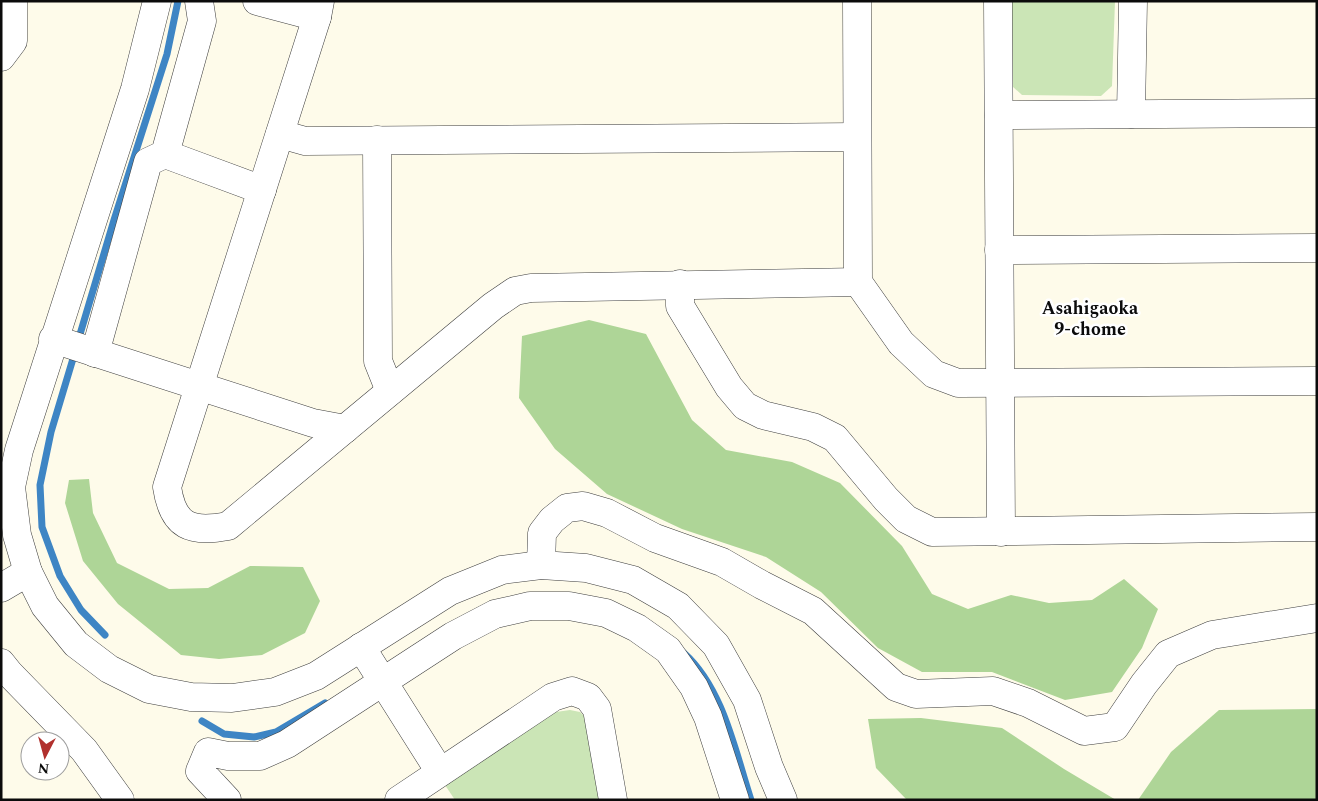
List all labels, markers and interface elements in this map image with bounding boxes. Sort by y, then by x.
district label: Asahigaoka 9-chome [1042,295,1139,343]
north arrow [20,731,70,781]
text: N [37,757,50,779]

